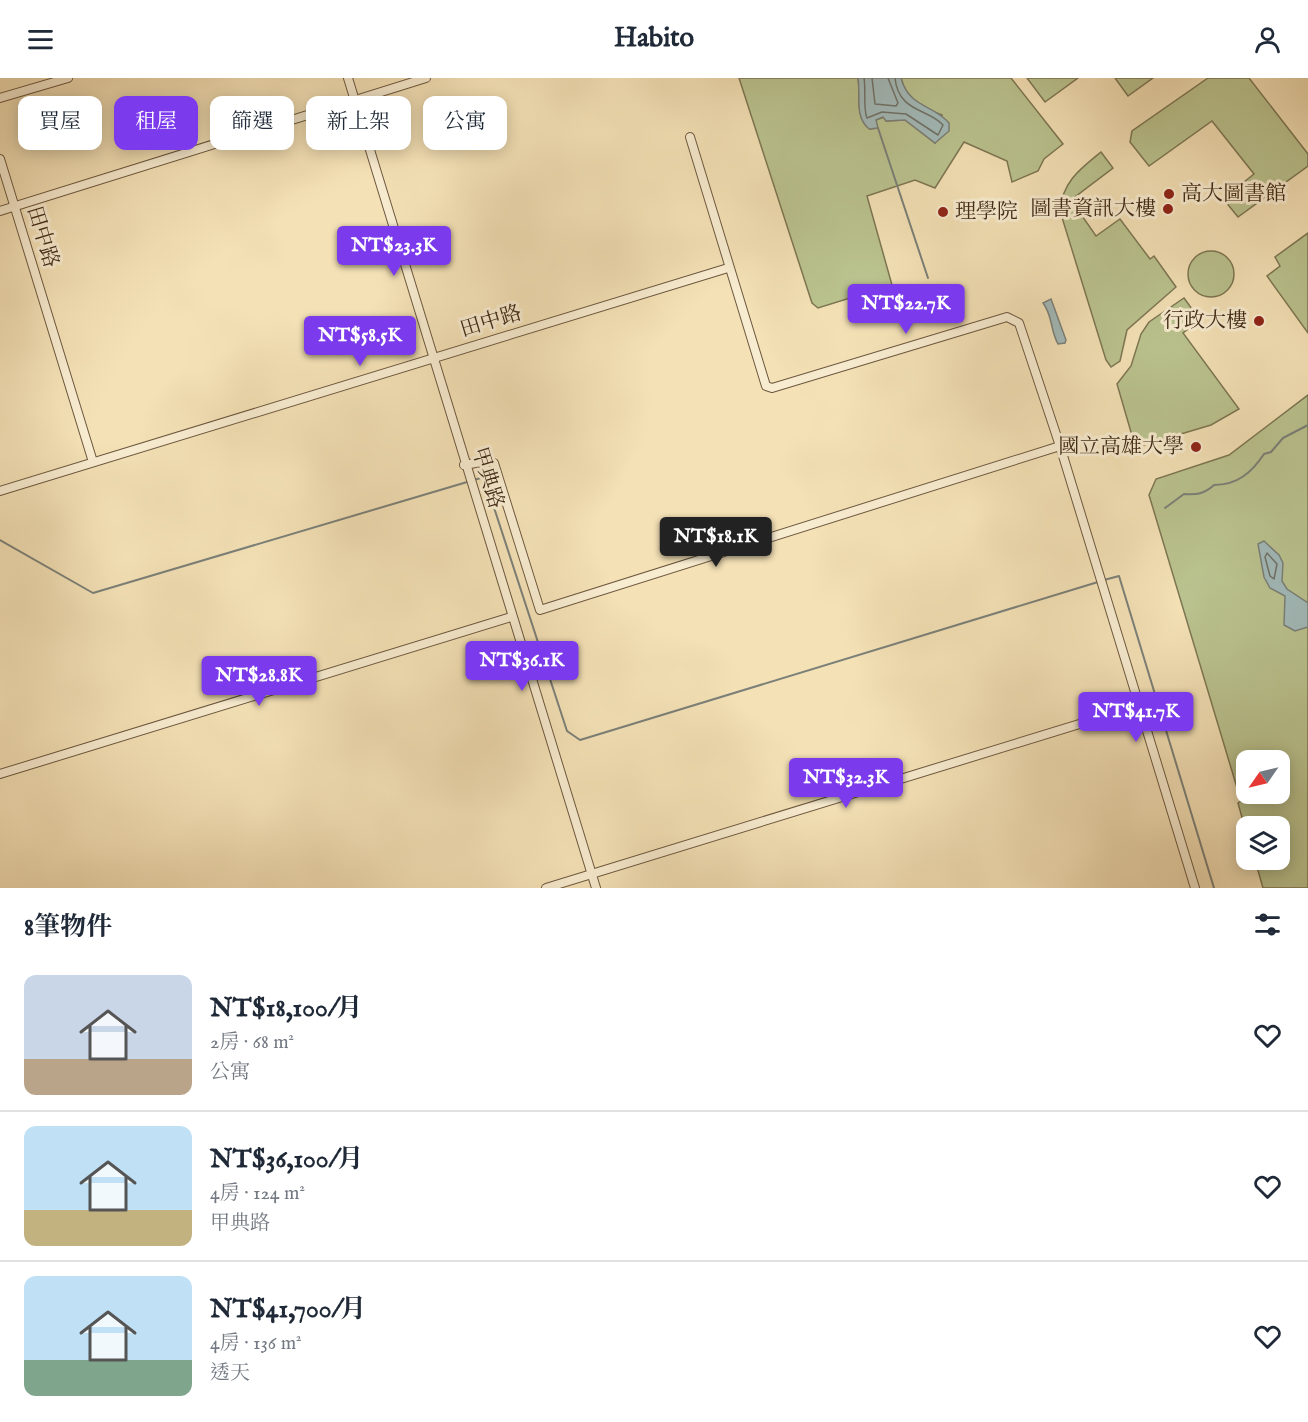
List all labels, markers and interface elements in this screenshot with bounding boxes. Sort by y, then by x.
text: Habito [614,22,694,56]
icon: menu [24,23,57,56]
icon: person [1251,23,1284,56]
chip: 買屋 [18,96,102,150]
chip: 租屋 [114,96,198,150]
chip: 篩選 [210,96,294,150]
chip: 新上架 [306,96,411,150]
chip: 公寓 [423,96,507,150]
place label: 高大圖書館 [1181,181,1286,208]
marker: 高大圖書館 [1162,187,1176,201]
place label: 圖書資訊大樓 [1030,196,1156,223]
place label: 理學院 [955,199,1018,226]
marker: 圖書資訊大樓 [1161,202,1175,216]
street label: 田中路 [20,203,64,271]
marker: 理學院 [936,205,950,219]
pin: NT$23.3K [332,226,456,277]
text: NT$23.3K [351,233,437,258]
pin: NT$22.7K [844,284,968,335]
text: NT$22.7K [862,291,950,316]
street label: 田中路 [457,300,525,344]
place label: 行政大樓 [1163,308,1247,335]
marker: 行政大樓 [1252,314,1266,328]
pin: NT$58.5K [298,316,422,367]
text: NT$58.5K [318,323,402,348]
place label: 國立高雄大學 [1058,434,1184,461]
marker: 國立高雄大學 [1189,440,1203,454]
street label: 甲典路 [465,444,509,512]
pin: NT$18.1K [654,517,778,568]
text: NT$18.1K [674,524,758,549]
pin: NT$36.1K [460,641,584,692]
text: NT$36.1K [479,648,565,673]
pin: NT$28.8K [197,656,321,707]
text: NT$28.8K [216,663,302,688]
pin: NT$41.7K [1074,692,1198,743]
text: NT$41.7K [1092,699,1180,724]
north arrow [1236,750,1290,804]
map controls [1236,750,1290,870]
pin: NT$32.3K [784,758,908,809]
text: NT$32.3K [803,765,889,790]
button: layers [1236,816,1290,870]
icon: filters [1251,908,1284,941]
text: 8筆物件 [24,911,112,944]
text: NT$18,100/月 [210,992,363,1025]
icon: home [72,999,144,1071]
icon: heart [1251,1019,1284,1052]
text: 2房 · 68 m² [210,1030,294,1055]
text: 公寓 [210,1060,250,1085]
text: NT$36,100/月 [210,1143,363,1176]
icon: home [72,1150,144,1222]
icon: heart [1251,1170,1284,1203]
text: 4房 · 124 m² [210,1181,305,1206]
text: 甲典路 [210,1211,270,1236]
text: NT$41,700/月 [210,1293,366,1326]
icon: home [72,1300,144,1372]
icon: heart [1251,1320,1284,1353]
text: 4房 · 136 m² [210,1331,302,1356]
text: 透天 [210,1361,250,1386]

